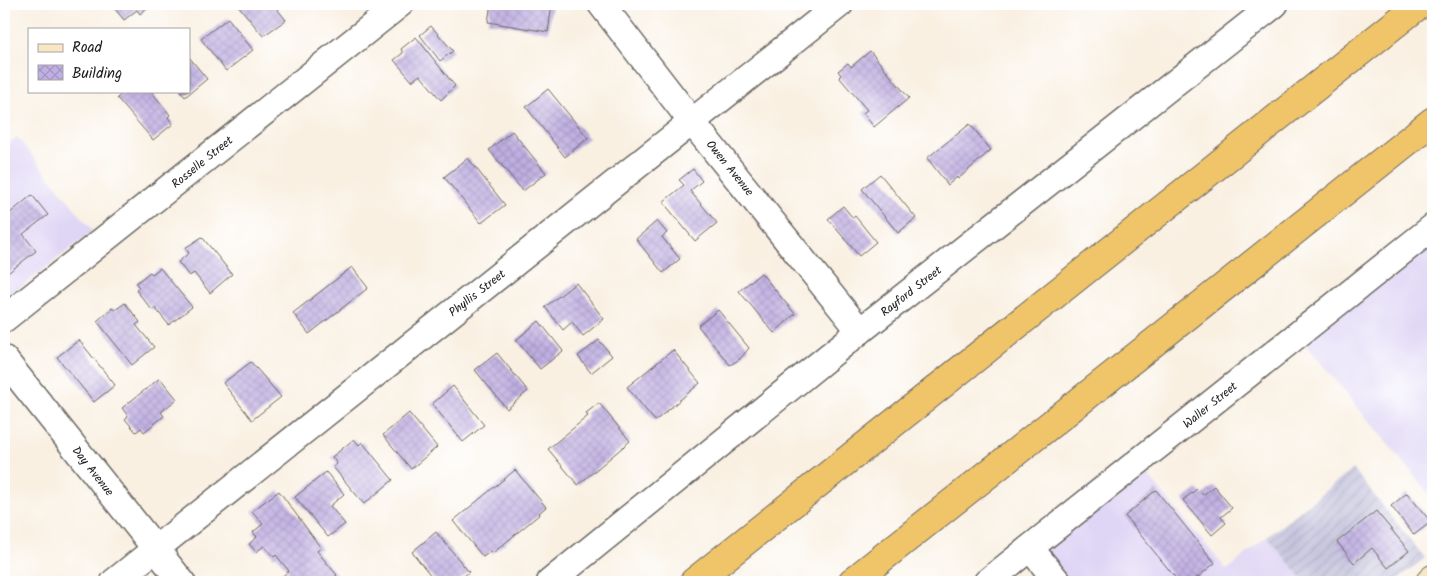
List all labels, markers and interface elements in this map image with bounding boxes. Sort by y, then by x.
legend [28,28,190,92]
text: Road [72,36,103,60]
text: Building [72,62,122,86]
street label: Rosselle Street [167,131,238,193]
street label: Owen Avenue [701,136,759,201]
street label: Rayford Street [877,261,946,321]
street label: Phyllis Street [445,265,510,322]
street label: Waller Street [1179,377,1242,433]
street label: Day Avenue [67,442,119,501]

